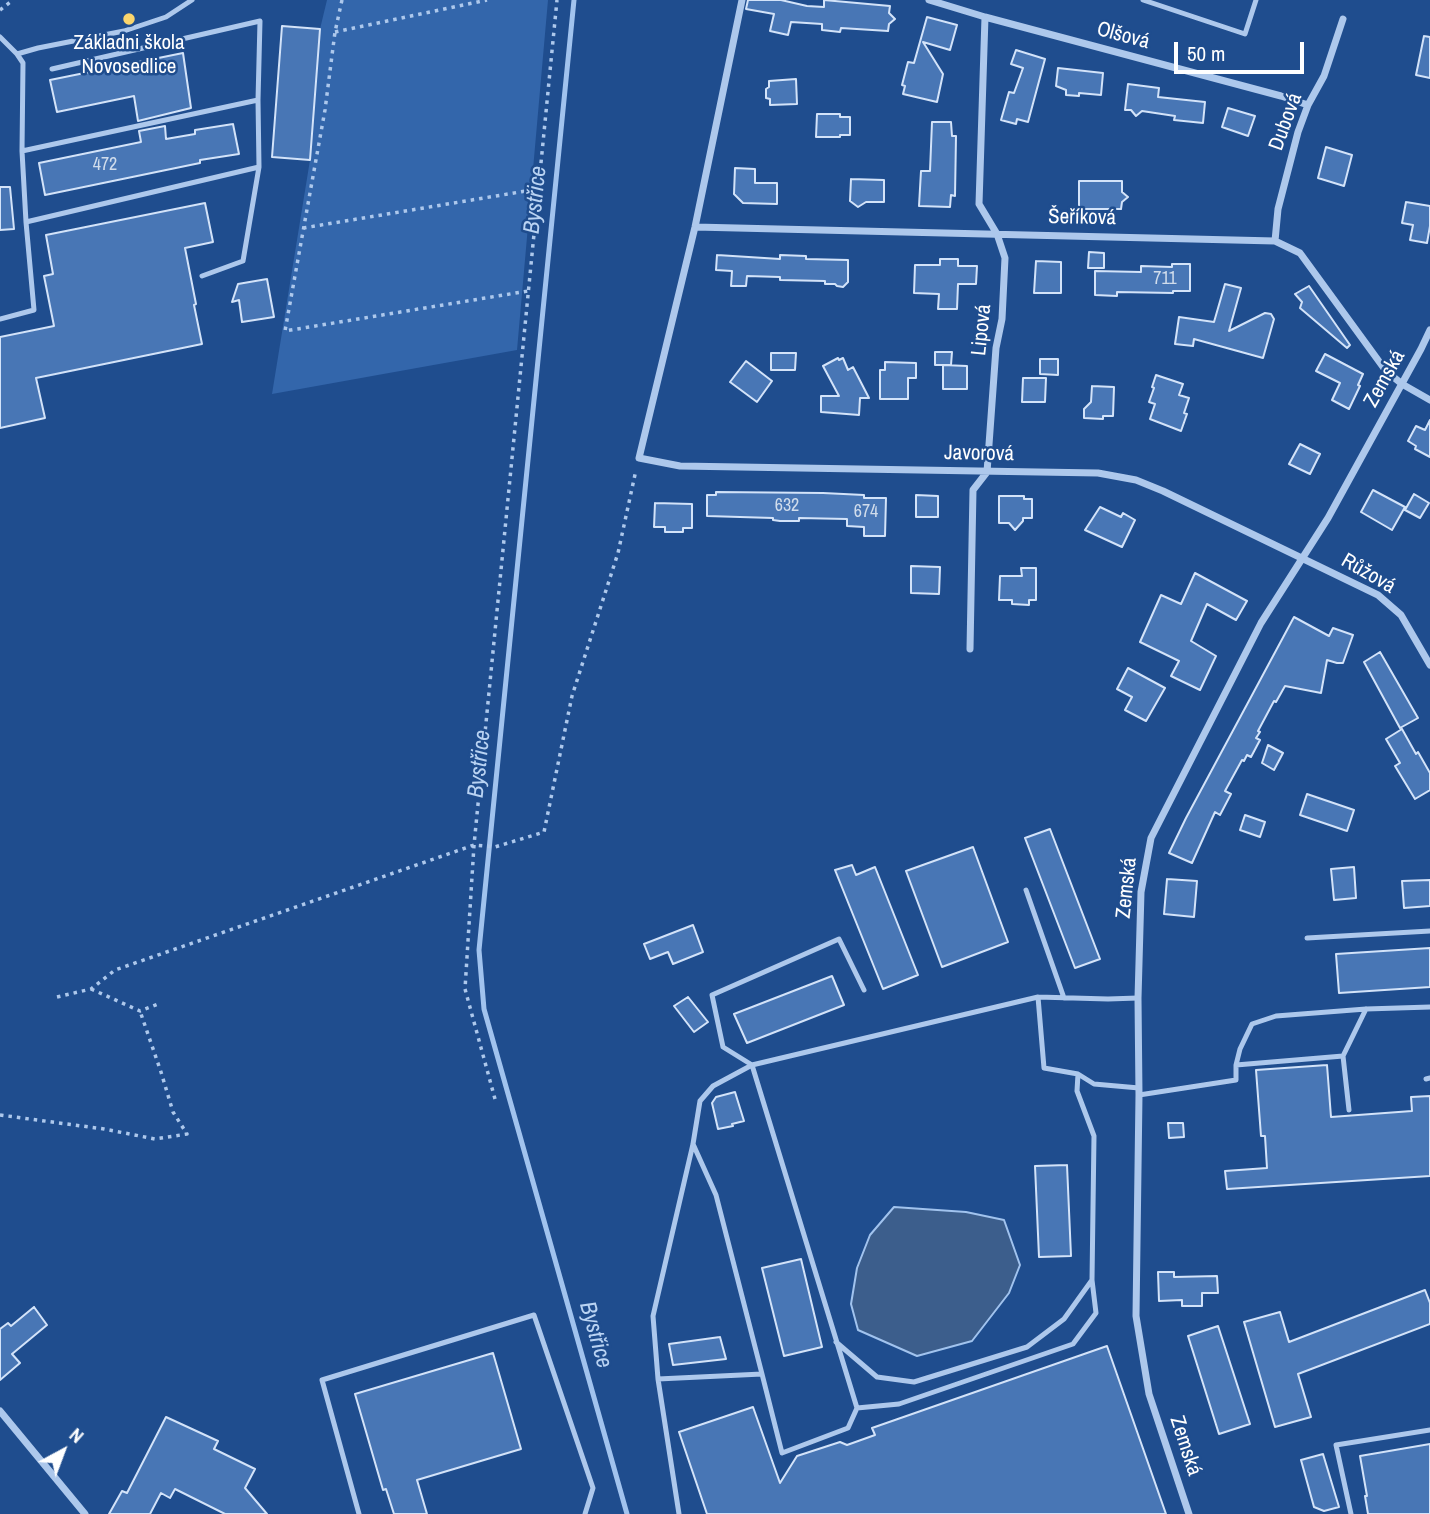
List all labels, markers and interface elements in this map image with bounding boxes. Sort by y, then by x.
marker: Základni škola Novosedlice [121,11,137,27]
street label: Olšová [1094,17,1152,55]
scale bar [1178,28,1308,72]
place label: Základni škola Novosedlice [73,30,185,80]
text: 50 m [1187,39,1225,68]
street label: Dubová [1264,90,1308,154]
house number: 472 [93,154,117,176]
water label: Bystřice [519,165,553,235]
street label: Šeříková [1048,205,1116,231]
house number: 711 [1153,268,1177,290]
street label: Lipová [967,303,997,357]
street label: Zemská [1359,346,1411,412]
street label: Javorová [944,441,1014,467]
house number: 632 [775,495,799,517]
house number: 674 [854,501,878,523]
street label: Růžová [1336,548,1400,600]
water label: Bystřice [463,729,497,799]
street label: Zemská [1111,856,1143,920]
water label: Bystřice [572,1298,618,1372]
street label: Zemská [1164,1413,1206,1479]
north arrow [28,1416,98,1486]
text: N [64,1422,90,1449]

